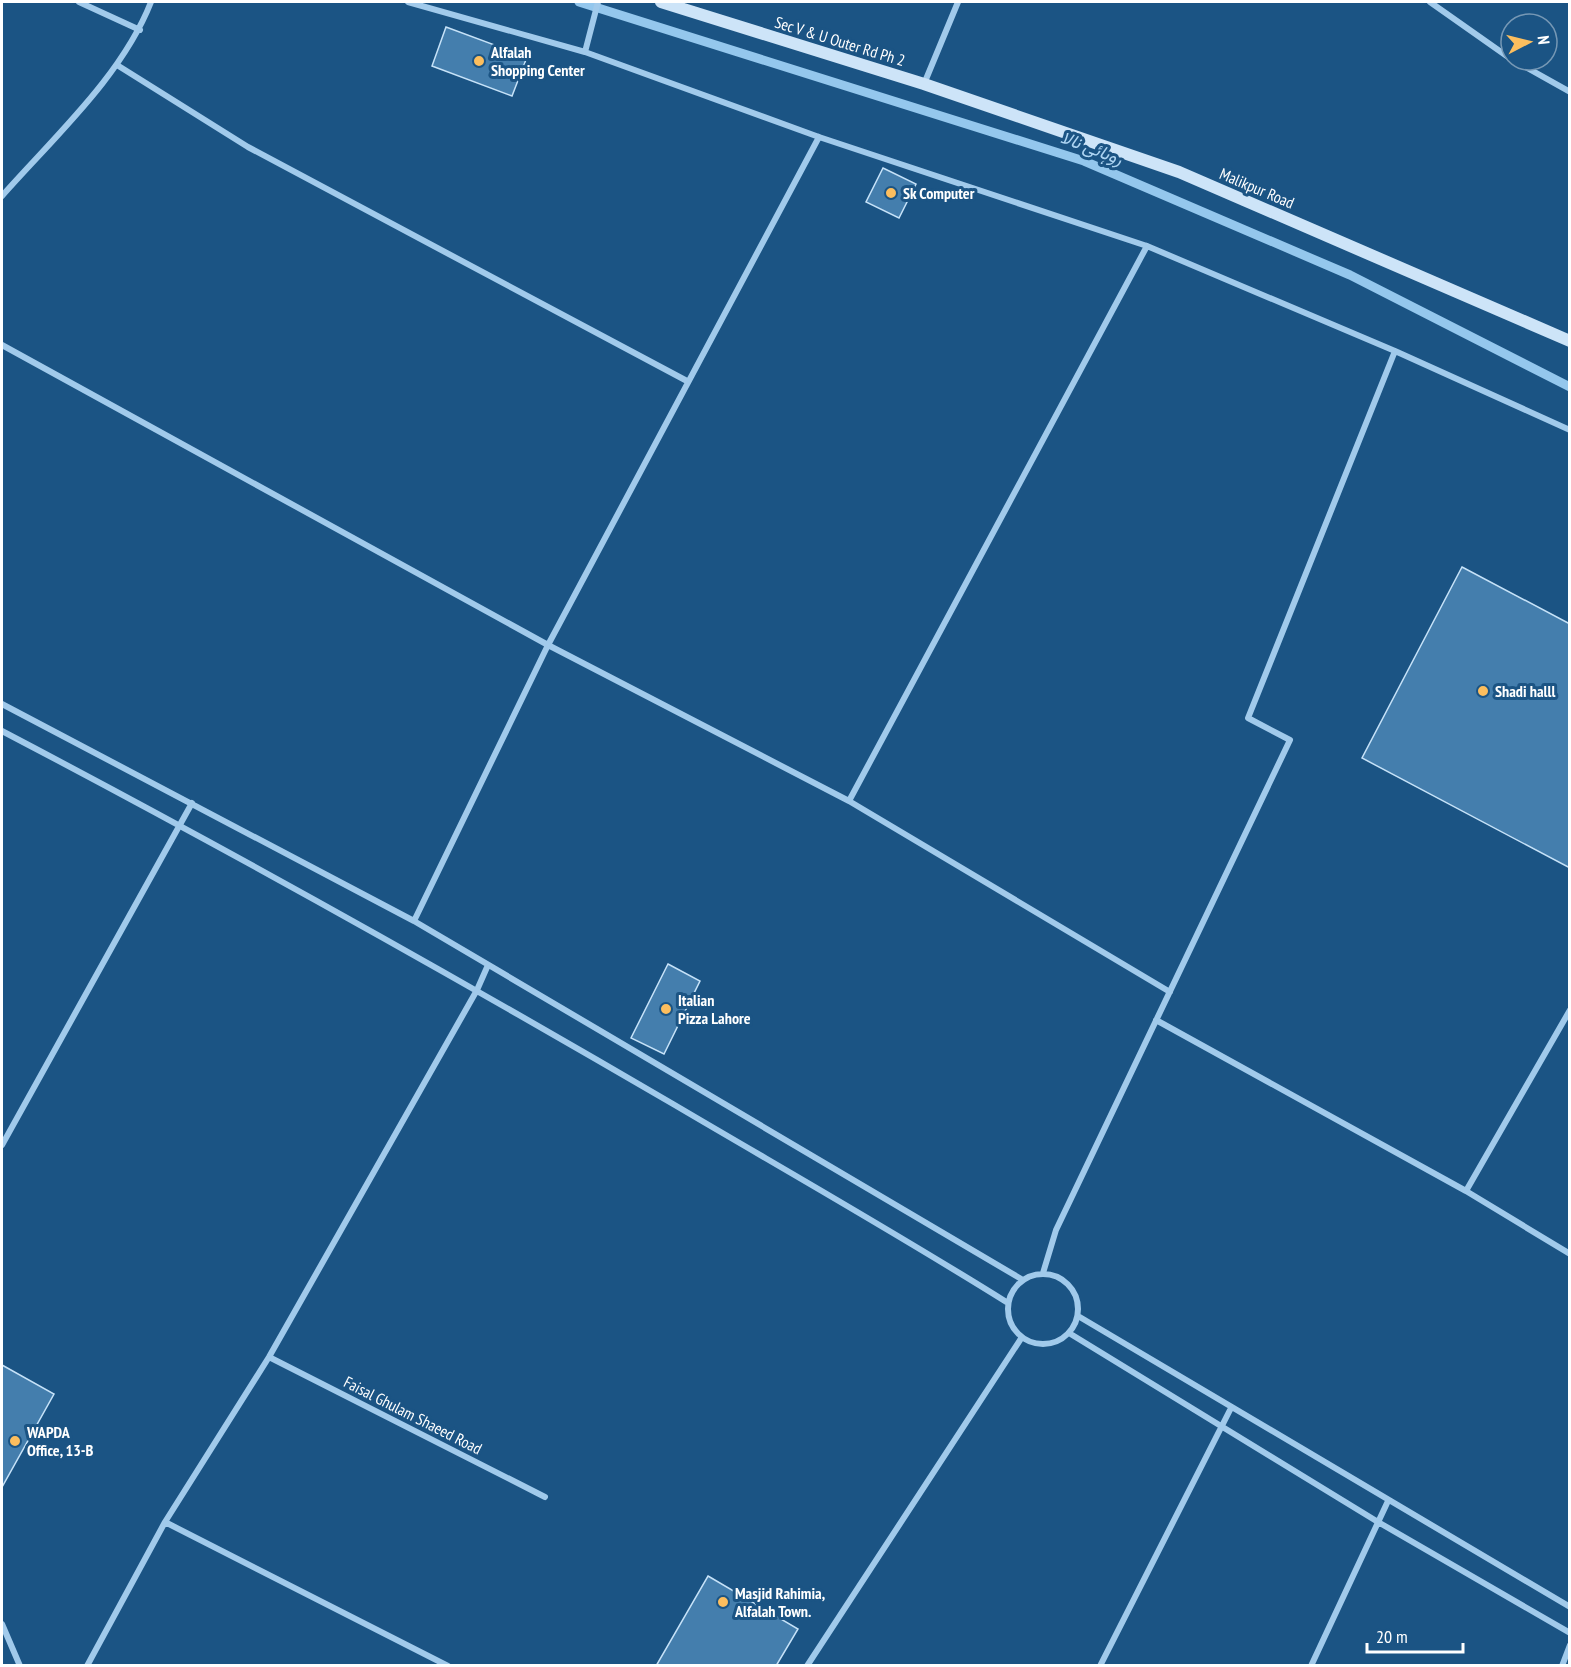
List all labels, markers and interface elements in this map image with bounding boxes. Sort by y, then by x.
street label: Sec V & U Outer Rd Ph 2 [773,12,907,70]
north arrow [1499,12,1559,72]
text: N [1533,35,1554,46]
place label: Alfalah Shopping Center [490,42,585,80]
marker: Alfalah Shopping Center [472,54,486,68]
water label: روہائی نالا [1057,125,1127,171]
street label: Malikpur Road [1217,163,1297,213]
place label: Sk Computer [903,183,975,203]
marker: Sk Computer [884,186,898,200]
place label: Shadi halll [1495,681,1555,701]
marker: Shadi halll [1476,684,1490,698]
place label: Italian Pizza Lahore [678,990,751,1028]
marker: Italian Pizza Lahore [659,1002,673,1016]
street label: Faisal Ghulam Shaeed Road [341,1372,485,1458]
place label: WAPDA Office, 13-B [26,1422,94,1460]
marker: WAPDA Office, 13-B [8,1434,22,1448]
place label: Masjid Rahimia, Alfalah Town. [734,1583,825,1621]
marker: Masjid Rahimia, Alfalah Town. [716,1595,730,1609]
scale bar [1367,1616,1463,1654]
text: 20 m [1376,1625,1408,1648]

